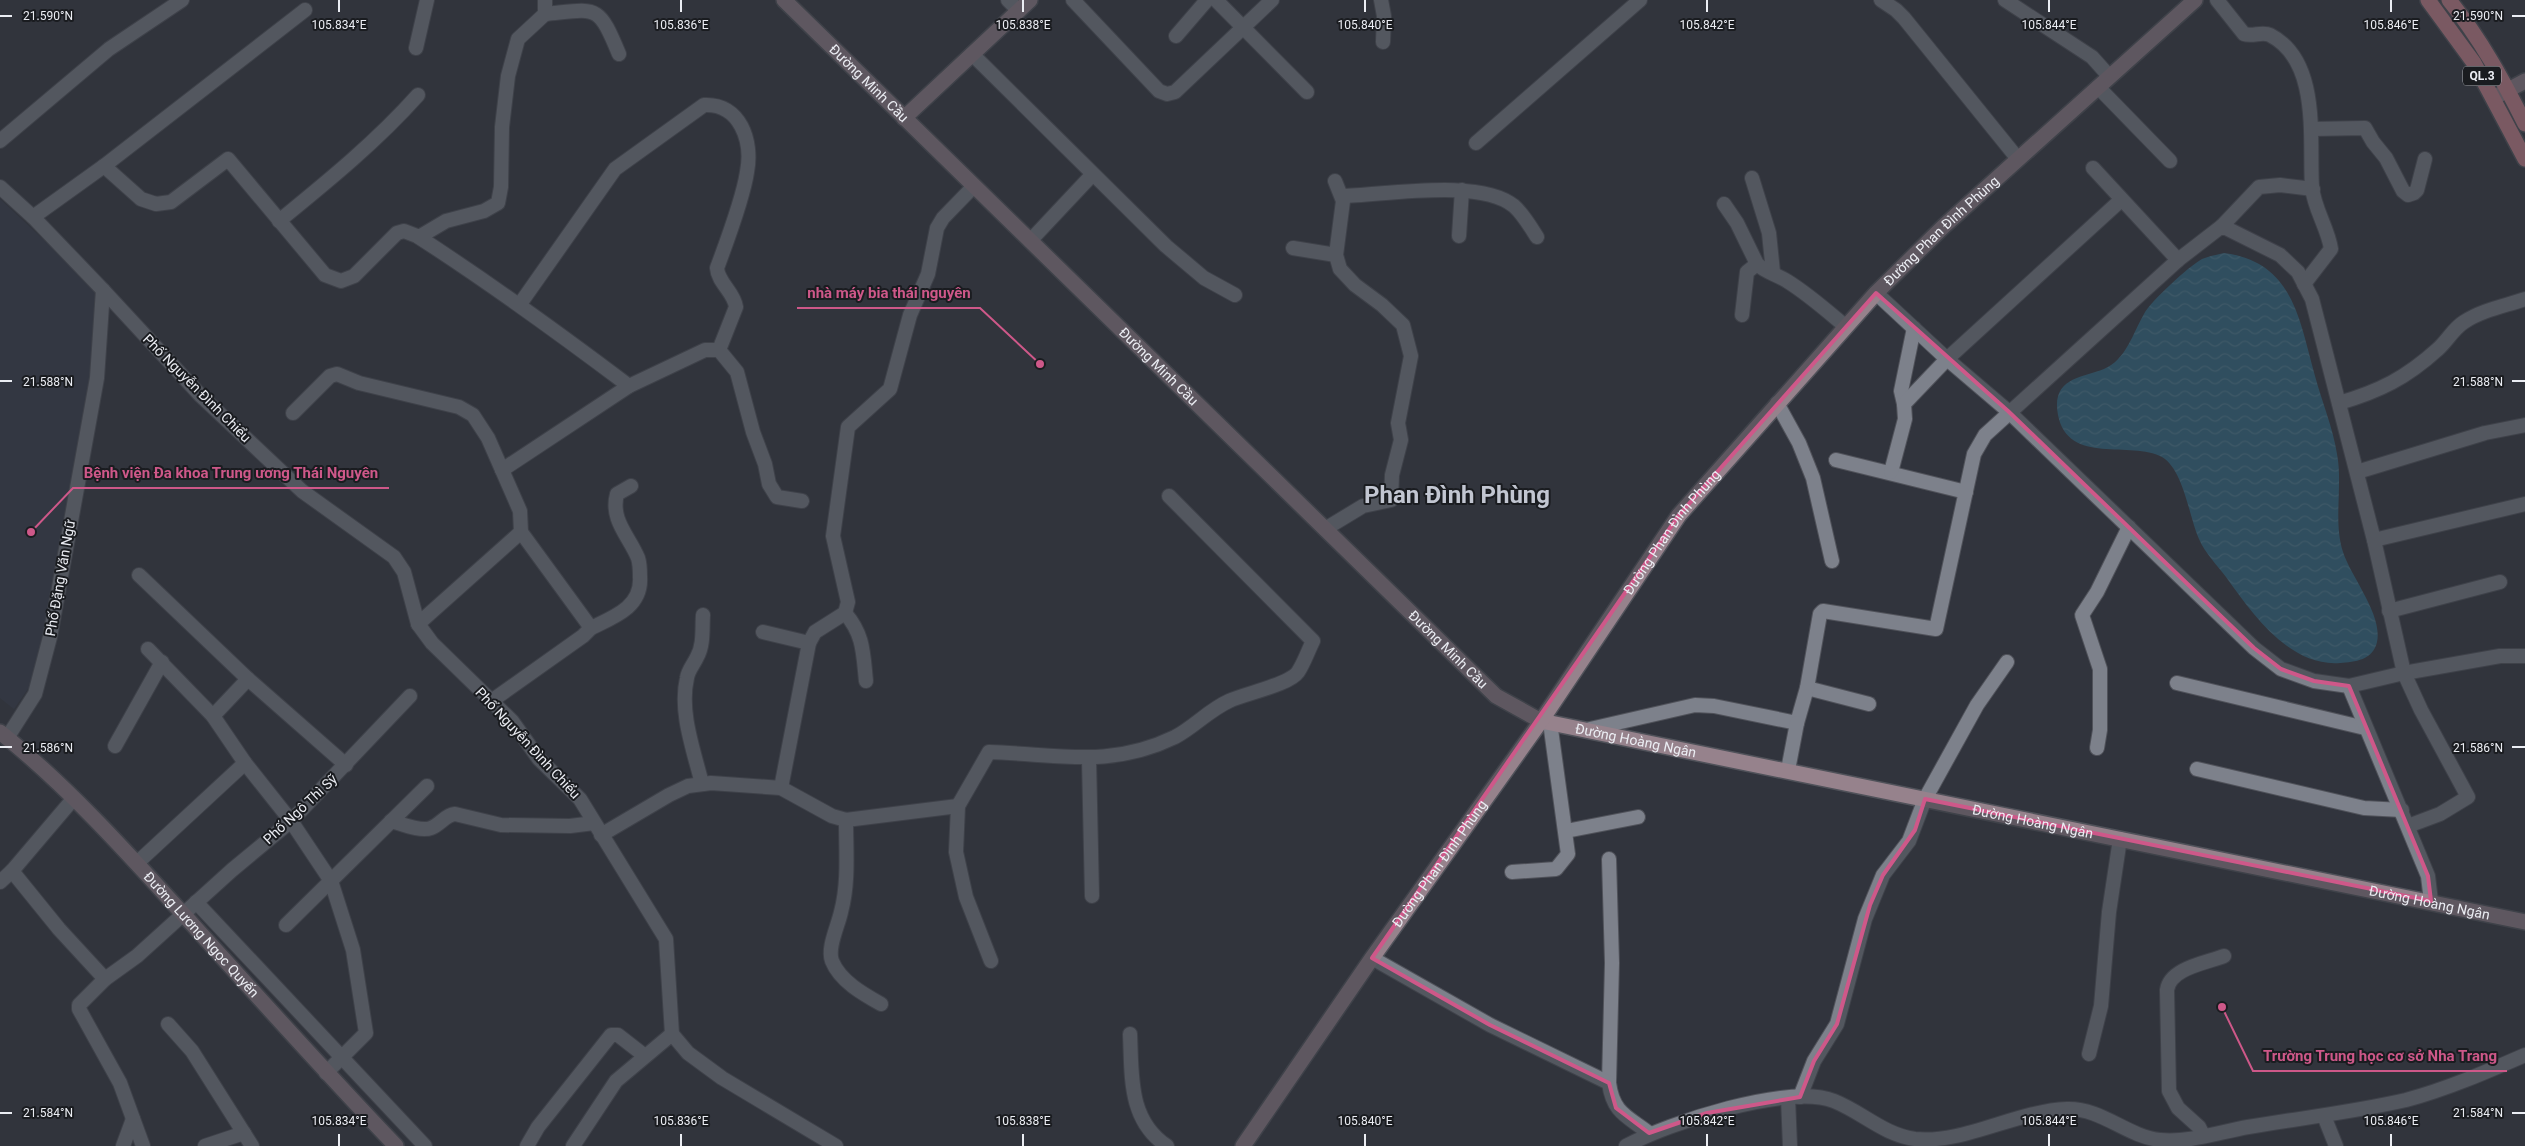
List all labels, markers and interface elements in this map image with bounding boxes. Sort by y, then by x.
text: 21.590°N [23,9,73,23]
text: 21.590°N [2453,9,2503,23]
text: 105.834°E [312,18,367,32]
text: 105.836°E [654,18,709,32]
text: 105.838°E [996,18,1051,32]
text: 105.840°E [1338,18,1393,32]
text: 105.842°E [1680,18,1735,32]
text: 105.844°E [2022,18,2077,32]
text: 105.846°E [2364,18,2419,32]
street label: Đường Minh Cầu [826,41,912,125]
road number: QL.3 [2463,66,2501,85]
street label: Đường Phan Đình Phùng [1880,173,2002,289]
callout: nhà máy bia thái nguyên [797,278,980,308]
text: nhà máy bia thái nguyên [807,284,971,302]
street label: Đường Minh Cầu [1116,324,1202,408]
street label: Phố Nguyễn Đình Chiểu [140,331,254,445]
text: 21.588°N [23,375,73,389]
text: 21.588°N [2453,375,2503,389]
callout: Bệnh viện Đa khoa Trung ương Thái Nguyên [73,458,389,488]
text: Bệnh viện Đa khoa Trung ương Thái Nguyên [84,464,378,482]
street label: Đường Phan Đình Phùng [1620,466,1724,598]
district label: Phan Đình Phùng [1364,481,1550,509]
street label: Phố Đặng Văn Ngữ [42,518,78,638]
street label: Đường Minh Cầu [1405,607,1491,692]
street label: Phố Nguyễn Đình Chiểu [472,684,584,802]
street label: Đường Hoàng Ngân [1574,720,1698,761]
text: 21.586°N [23,741,73,755]
text: 21.586°N [2453,741,2503,755]
street label: Phố Ngô Thì Sỹ [260,771,340,847]
street label: Đường Phan Đình Phùng [1389,797,1490,930]
street label: Đường Hoàng Ngân [1971,801,2095,842]
street label: Đường Lương Ngọc Quyến [141,868,262,1001]
street label: Đường Hoàng Ngân [2368,882,2491,923]
callout: Trường Trung học cơ sở Nha Trang [2253,1041,2507,1071]
text: Trường Trung học cơ sở Nha Trang [2263,1047,2497,1065]
text: 21.584°N [23,1106,73,1120]
text: 21.584°N [2453,1106,2503,1120]
text: 105.834°E [312,1114,367,1128]
text: 105.836°E [654,1114,709,1128]
text: 105.838°E [996,1114,1051,1128]
text: 105.840°E [1338,1114,1393,1128]
text: 105.842°E [1680,1114,1735,1128]
text: 105.844°E [2022,1114,2077,1128]
text: 105.846°E [2364,1114,2419,1128]

